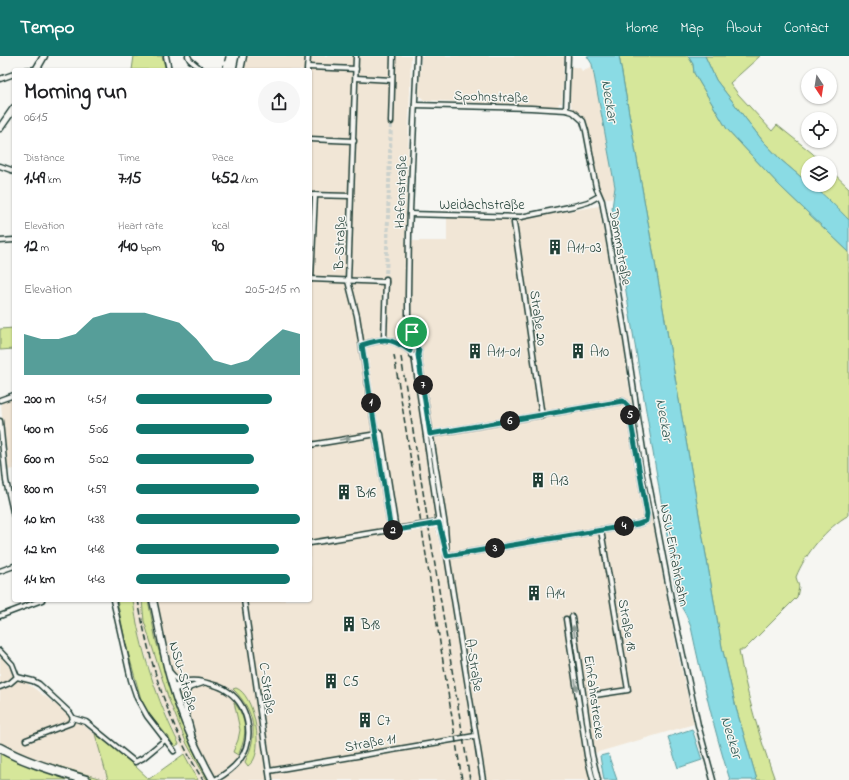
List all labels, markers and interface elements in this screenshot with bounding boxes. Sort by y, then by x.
text: Tempo [20,15,74,42]
text: Home [626,18,658,39]
text: Map [680,18,704,39]
text: About [726,18,762,39]
text: Contact [784,18,829,39]
north arrow [801,68,837,104]
map controls [801,68,837,192]
text: Morning run [24,77,127,109]
water label: Neckar [595,78,624,126]
button: share [258,81,300,123]
street label: Spohnstraße [453,86,529,109]
text: 06:15 [24,108,48,127]
button: locate [801,112,837,148]
text: Distance [24,150,65,166]
text: Time [118,150,140,166]
text: Pace [212,150,233,166]
street label: Hafenstraße [390,155,413,229]
button: layers [801,156,837,192]
text: 1.49 [24,166,45,191]
text: 7:15 [118,166,142,191]
text: 4:52 [212,166,239,191]
text: km [45,172,61,188]
text: /km [239,172,258,188]
street label: Weidachstraße [439,195,525,216]
street label: Dammstraße [602,207,637,288]
street label: B-Straße [329,215,352,271]
text: Elevation [24,218,64,234]
text: Heart rate [118,218,163,234]
text: kcal [212,218,230,234]
text: 12 [24,234,38,259]
text: 140 [118,234,138,259]
text: 90 [212,234,224,259]
building icon: A11-03 [546,238,564,256]
place label: A11-03 [567,238,602,259]
text: m [38,240,49,256]
text: bpm [138,240,161,256]
text: Elevation [24,280,72,299]
text: 205–215 m [245,280,300,299]
street label: Straße 20 [523,289,552,347]
pin [395,315,429,349]
icon: arrive [401,321,423,343]
building icon: A11-01 [466,342,484,360]
place label: A11-01 [487,342,521,363]
building icon: A10 [569,342,587,360]
place label: A10 [590,342,609,363]
pin: 7 [413,375,433,395]
text: 7 [421,377,425,393]
text: 200 m [24,390,55,409]
text: 4:51 [88,390,106,409]
pin: 1 [361,393,381,413]
text: 1 [369,395,373,411]
water label: Neckar [649,397,679,445]
pin: 5 [620,405,640,425]
text: 5 [627,407,633,423]
pin: 6 [500,411,520,431]
text: 6 [508,413,512,429]
text: 400 m [24,420,54,439]
text: 5:06 [88,420,108,439]
one-way arrow [339,436,351,442]
text: 600 m [24,450,54,469]
text: 5:02 [88,450,109,469]
building icon: A13 [529,471,547,489]
place label: A13 [550,471,569,492]
text: 800 m [24,480,53,499]
text: 4:59 [88,480,106,499]
building icon: B16 [335,483,353,501]
place label: B16 [355,483,376,504]
street label: NSU-Einfahrbahn [653,502,694,608]
text: 1.0 km [24,510,55,529]
text: 4:38 [88,510,105,529]
pin: 4 [614,516,634,536]
text: 4 [622,518,626,534]
pin: 2 [383,520,403,540]
text: 2 [390,522,396,538]
pin: 3 [485,538,505,558]
text: 1.2 km [24,540,56,559]
text: 4:48 [88,540,105,559]
text: 3 [493,540,497,556]
text: 1.4 km [24,570,55,589]
text: 4:43 [88,570,105,589]
building icon: A14 [525,584,543,602]
place label: A14 [546,584,565,605]
street label: Straße 18 [612,598,641,653]
building icon: B18 [340,615,358,633]
place label: B18 [360,615,380,636]
one-way arrow [571,625,577,637]
street label: A-Straße [459,637,488,694]
street label: NSU-Straße [163,639,203,714]
street label: Einfahrstrecke [577,654,610,741]
street label: C-Straße [252,661,281,716]
building icon: C5 [322,672,340,690]
place label: C5 [343,672,359,693]
one-way arrow [573,679,579,691]
building icon: C7 [356,711,374,729]
place label: C7 [377,711,391,732]
water label: Neckar [714,714,749,763]
street label: Straße 11 [343,729,398,758]

